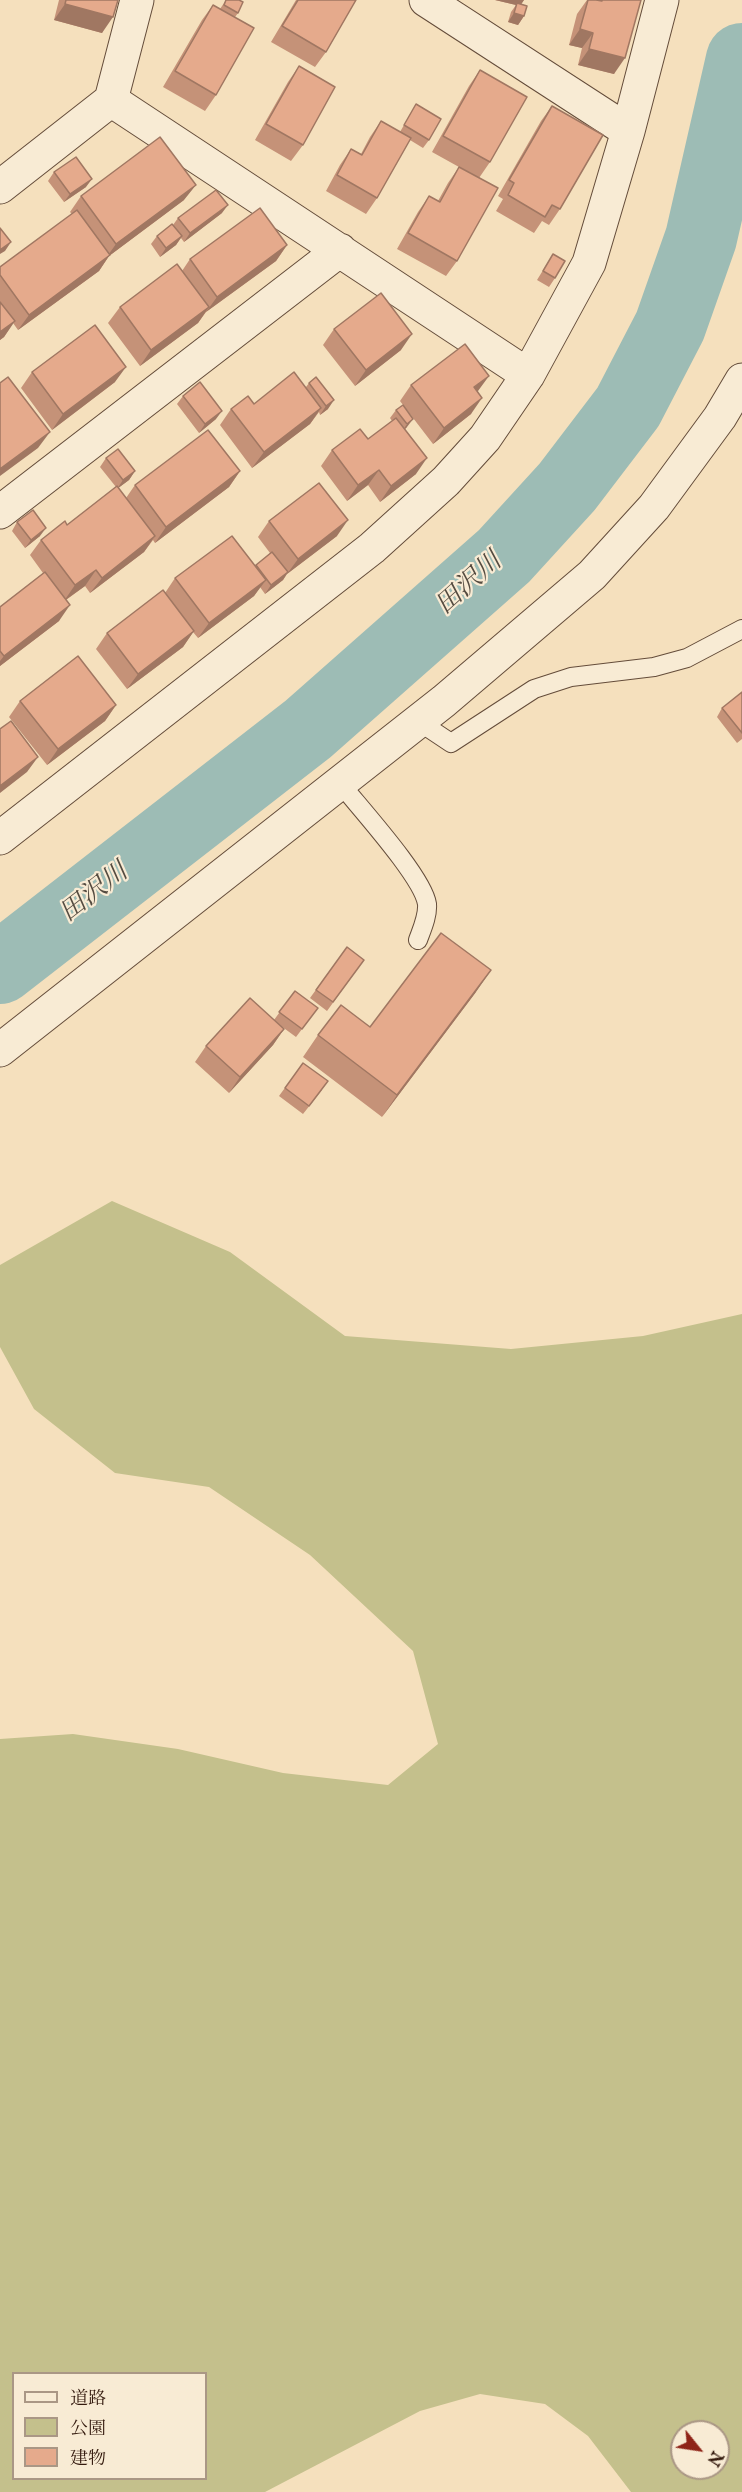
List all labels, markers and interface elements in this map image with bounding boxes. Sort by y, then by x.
water label: 田沢川 [431,547,509,623]
water label: 田沢川 [55,858,135,930]
legend [12,2372,207,2480]
text: 道路 [70,2388,106,2411]
text: 公園 [70,2418,106,2441]
north arrow [670,2420,730,2480]
text: N [702,2447,726,2469]
text: 建物 [70,2448,106,2471]

